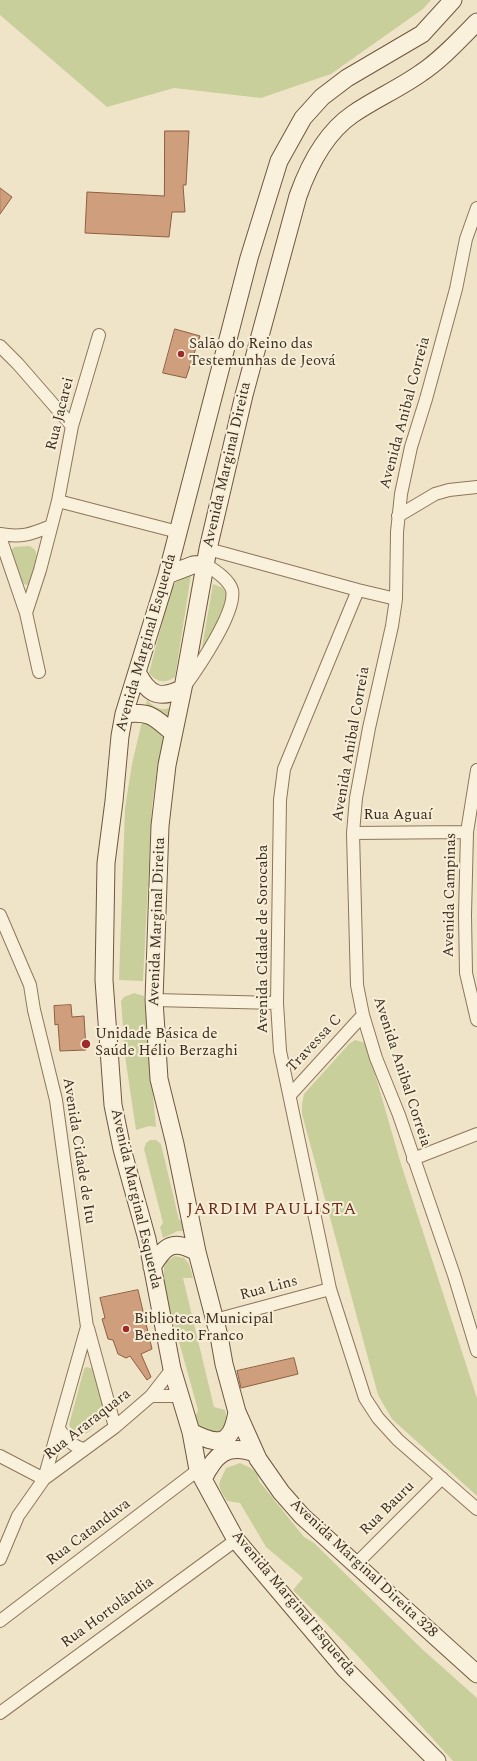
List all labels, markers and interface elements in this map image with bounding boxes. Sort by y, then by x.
street label: Avenida Anibal Correia [377,335,435,491]
place label: Salão do Reino das Testemunhas de Jeová [189,336,336,371]
marker: Salão do Reino das Testemunhas de Jeová [176,349,186,359]
street label: Rua Jacarei [43,376,79,452]
street label: Avenida Marginal Direita [200,380,256,550]
street label: Avenida Marginal Esquerda [113,552,181,734]
street label: Avenida Anibal Correia [330,665,374,823]
street label: Rua Aguaí [364,807,432,825]
street label: Avenida Campinas [441,832,461,958]
street label: Avenida Marginal Direita [146,837,170,1007]
street label: Avenida Cidade de Sorocaba [255,845,273,1033]
street label: Avenida Anibal Correia [368,995,434,1149]
street label: Travessa C [284,1011,346,1077]
place label: Unidade Básica de Saúde Hélio Berzaghi [95,1026,238,1061]
marker: Unidade Básica de Saúde Hélio Berzaghi [80,1038,92,1050]
street label: Avenida Cidade de Itu [58,1077,98,1225]
street label: Avenida Marginal Esquerda [105,1107,165,1291]
district label: JARDIM PAULISTA [187,1201,357,1221]
street label: Rua Lins [238,1273,300,1305]
place label: Biblioteca Municipal Benedito Franco [134,1311,273,1346]
marker: Biblioteca Municipal Benedito Franco [121,1324,131,1334]
street label: Rua Araraquara [41,1386,135,1464]
street label: Rua Bauru [357,1478,419,1540]
street label: Rua Catanduva [44,1496,134,1570]
street label: Avenida Marginal Direita 328 [285,1496,441,1642]
street label: Avenida Marginal Esquerda [227,1528,359,1680]
street label: Rua Hortolândia [58,1573,158,1653]

